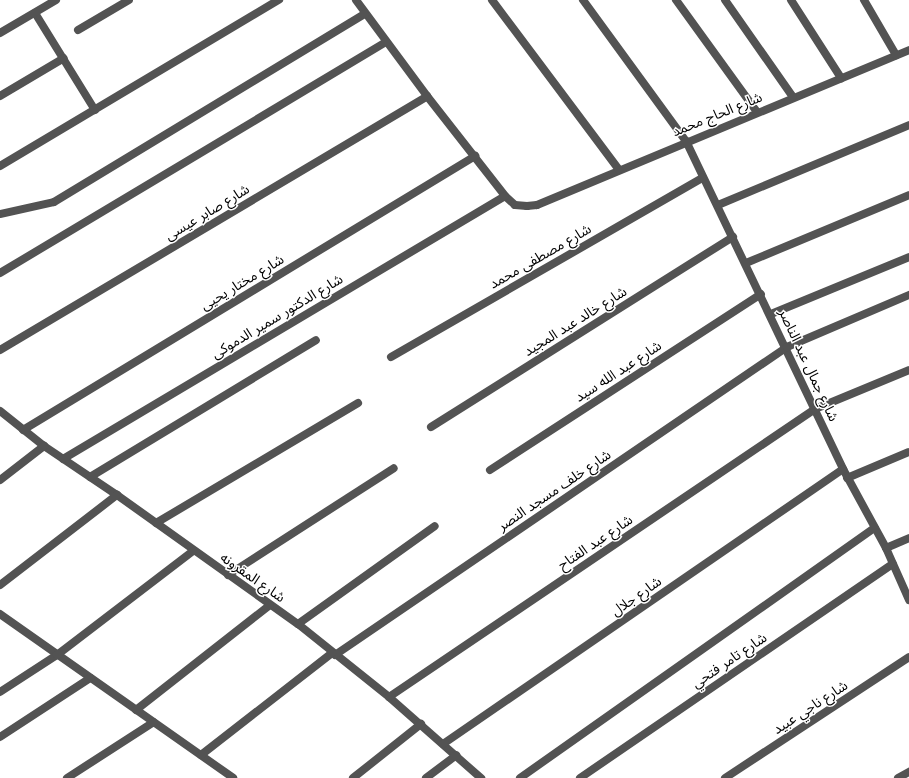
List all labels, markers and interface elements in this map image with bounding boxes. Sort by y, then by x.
street label: شارع الحاج محمد [669,88,765,140]
street label: شارع صابر عيسى [162,180,252,244]
street label: شارع مصطفى محمد [486,220,594,292]
street label: شارع مختار يحيى [197,250,287,314]
street label: شارع الدكتور سمير الدموكى [208,270,346,362]
street label: شارع خالد عبد المجيد [520,283,630,359]
street label: شارع جمال عبد الناصر [776,306,842,424]
street label: شارع عبد الله سيد [572,337,664,405]
street label: شارع خلف مسجد النصر [494,446,614,534]
street label: شارع عبد الفتاح [554,511,636,573]
street label: شارع المقرونه [217,548,289,606]
street label: شارع جلال [608,573,664,619]
street label: شارع تامر فتحي [688,629,770,691]
street label: شارع ناجي عبيد [769,677,851,737]

